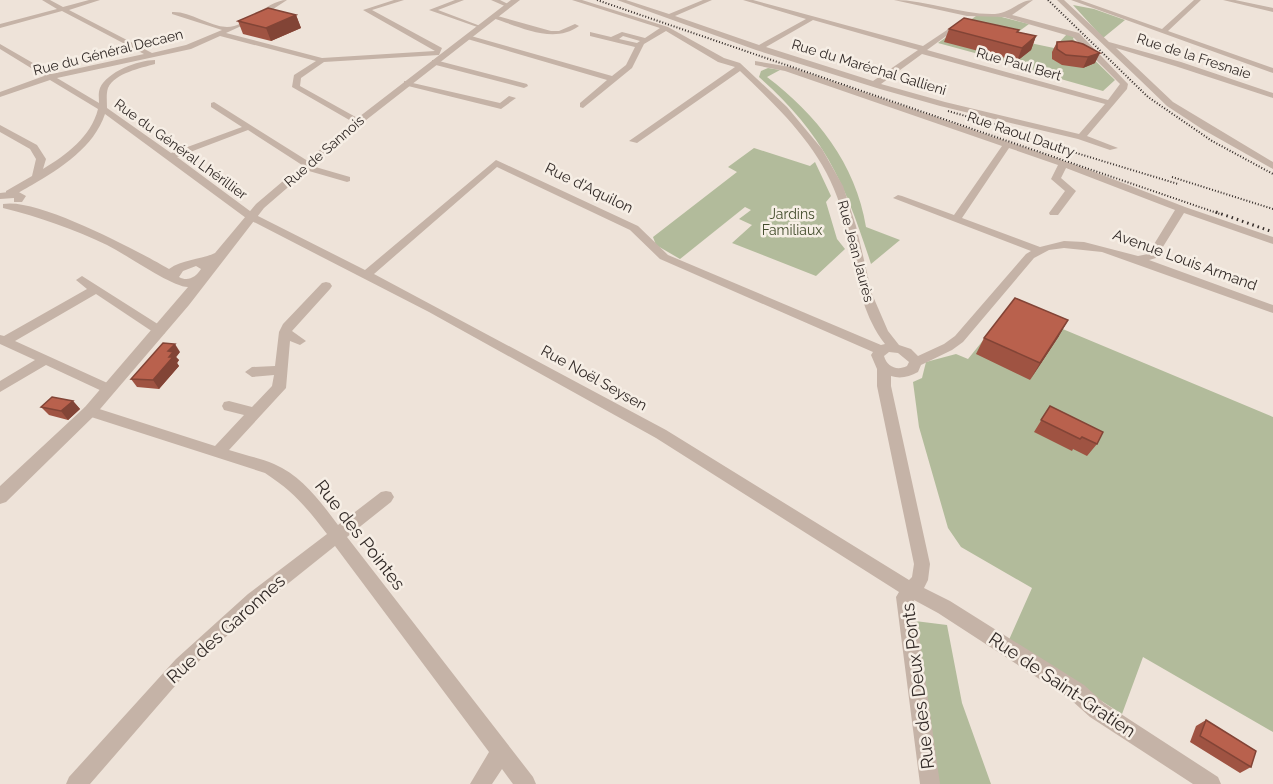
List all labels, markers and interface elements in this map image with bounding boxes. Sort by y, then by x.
street label: Rue du Général Decaen [31,26,185,78]
street label: Rue de la Fresnaie [1135,30,1253,82]
street label: Rue du Maréchal Gallieni [790,36,948,98]
street label: Rue Paul Bert [975,44,1064,84]
street label: Rue du Général Lhérillier [112,95,251,203]
street label: Rue Raoul Dautry [965,108,1077,160]
street label: Rue de Sannois [281,112,367,190]
street label: Rue d'Aquilon [542,159,636,217]
street label: Rue Jean Jaurès [835,198,877,304]
park label: Jardins Familiaux [762,206,822,238]
street label: Avenue Louis Armand [1110,226,1260,294]
street label: Rue Noël Seysen [538,341,650,415]
street label: Rue des Pointes [311,476,410,594]
street label: Rue des Garonnes [162,570,289,687]
street label: Rue des Deux Ponts [897,602,938,770]
street label: Rue de Saint-Gratien [985,628,1140,741]

